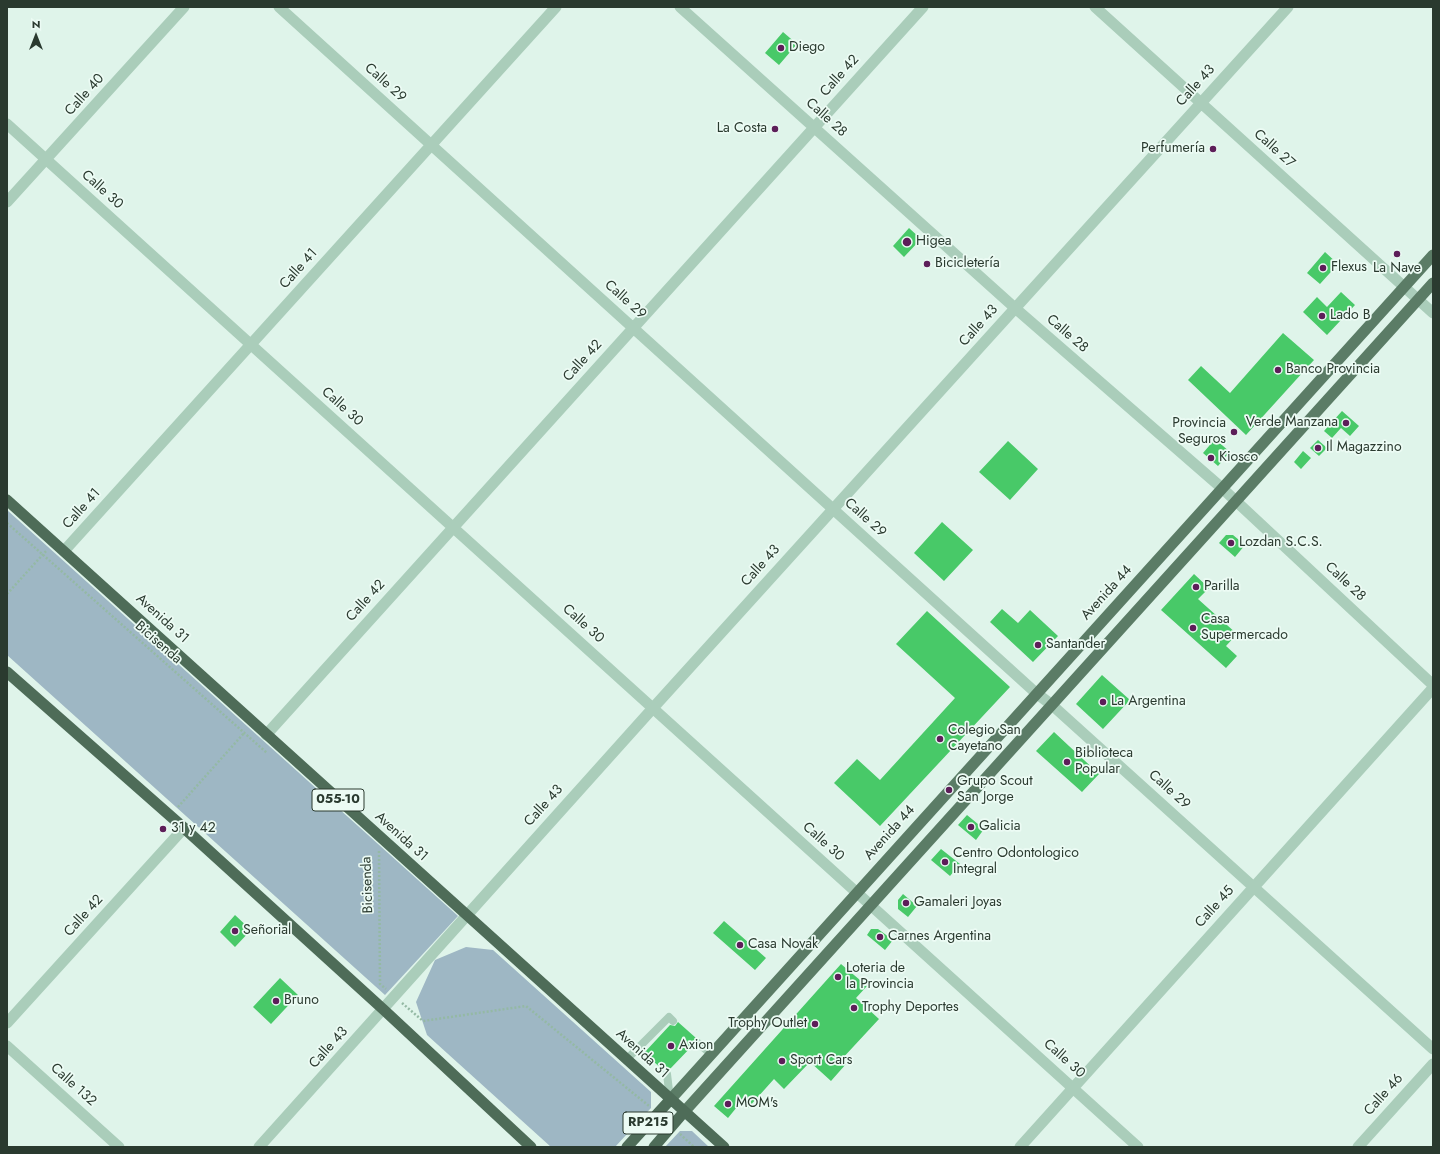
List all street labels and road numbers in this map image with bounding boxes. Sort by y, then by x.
street label: Calle 42 [817,52,863,100]
street label: Calle 29 [361,60,409,106]
street label: Calle 43 [1173,62,1219,110]
street label: Calle 40 [62,71,108,119]
street label: Calle 28 [802,95,850,141]
street label: Calle 27 [1250,126,1298,172]
street label: Calle 30 [78,167,126,213]
street label: Calle 41 [276,245,322,293]
street label: Calle 29 [601,277,649,323]
street label: Calle 43 [956,302,1002,350]
street label: Calle 28 [1043,311,1091,357]
street label: Calle 42 [560,337,606,385]
street label: Calle 30 [318,384,366,430]
street label: Calle 41 [59,485,105,533]
street label: Calle 29 [841,495,889,541]
street label: Calle 43 [738,542,784,590]
street label: Calle 28 [1321,559,1369,605]
street label: Avenida 44 [1078,562,1136,624]
street label: Calle 42 [343,577,389,625]
street label: Avenida 31 [132,591,192,647]
street label: Calle 30 [559,601,607,647]
street label: Bicisenda [131,618,185,668]
street label: Calle 29 [1145,767,1193,813]
street label: Calle 43 [521,782,567,830]
road number: 055-10 [312,789,364,811]
street label: Avenida 44 [861,802,919,864]
street label: Avenida 31 [371,809,431,865]
street label: Calle 30 [799,819,847,865]
street label: Bicisenda [359,856,377,914]
street label: Calle 45 [1192,883,1238,931]
street label: Calle 42 [61,892,107,940]
street label: Calle 43 [306,1024,352,1072]
street label: Avenida 31 [612,1026,672,1082]
street label: Calle 30 [1040,1036,1088,1082]
street label: Calle 132 [47,1060,99,1110]
street label: Calle 46 [1361,1071,1407,1119]
road number: RP215 [623,1112,673,1134]

